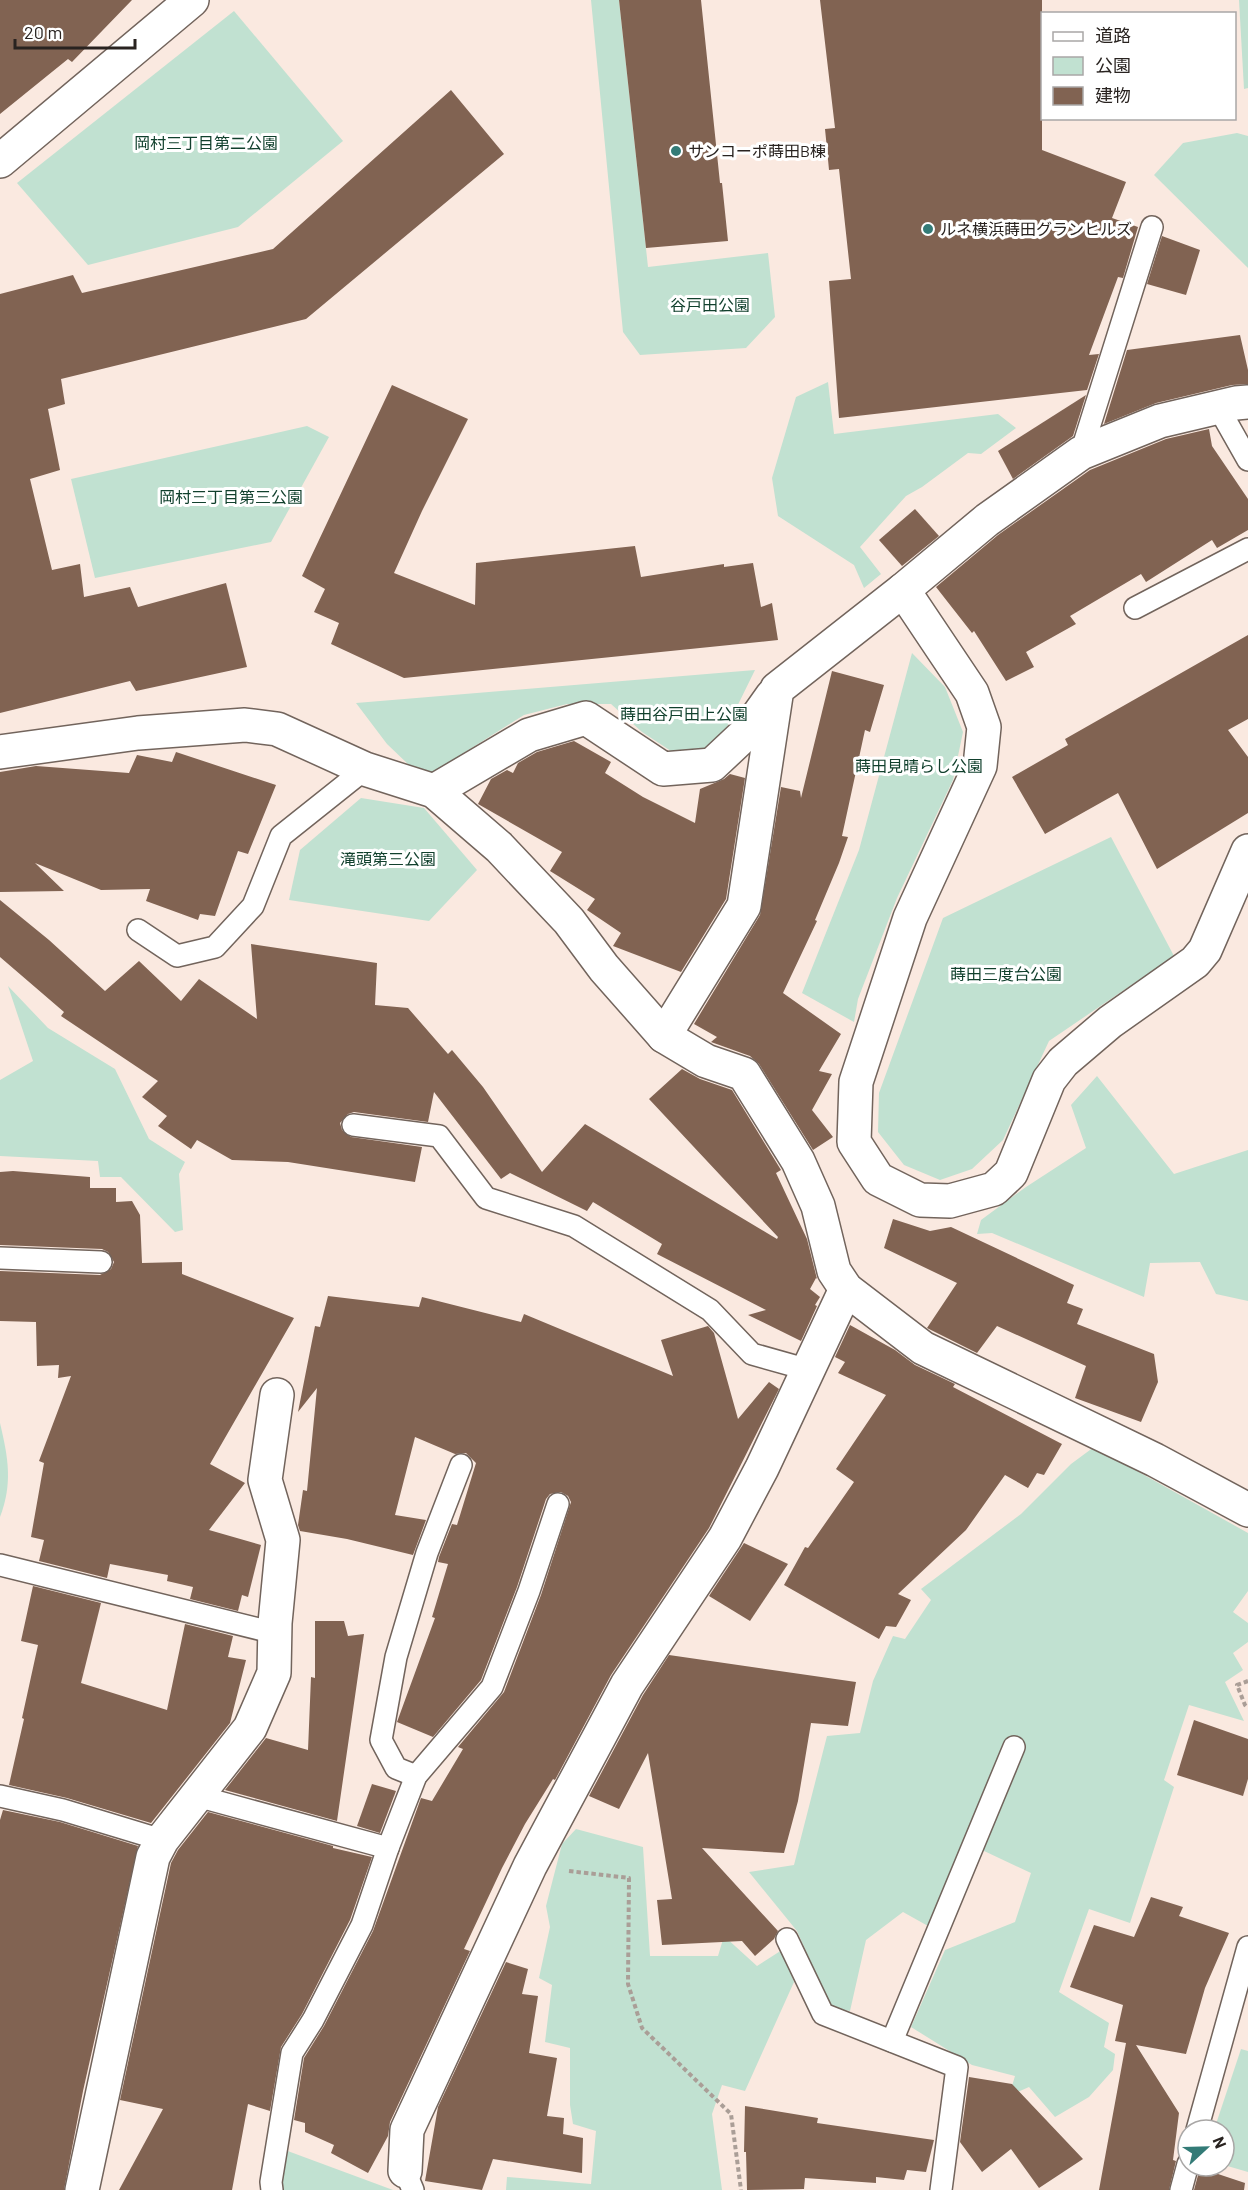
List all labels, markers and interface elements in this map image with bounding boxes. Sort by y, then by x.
scale bar [15,12,135,50]
legend [1041,12,1236,120]
text: 20 m [24,21,62,43]
text: 道路 [1095,24,1131,46]
text: 公園 [1095,54,1131,76]
text: 建物 [1095,84,1131,106]
park label: 岡村三丁目第二公園 [134,133,278,152]
place label: サンコーポ蒔田B棟 [688,141,826,160]
marker: サンコーポ蒔田B棟 [669,144,683,158]
place label: ルネ横浜蒔田グランヒルズ [940,219,1132,238]
marker: ルネ横浜蒔田グランヒルズ [921,222,935,236]
park label: 谷戸田公園 [670,295,750,314]
park label: 岡村三丁目第三公園 [159,487,303,506]
park label: 蒔田谷戸田上公園 [620,704,748,723]
park label: 蒔田見晴らし公園 [855,756,983,775]
park label: 滝頭第三公園 [340,849,436,868]
park label: 蒔田三度台公園 [950,964,1062,983]
north arrow [1176,2118,1236,2178]
text: N [1210,2134,1231,2151]

